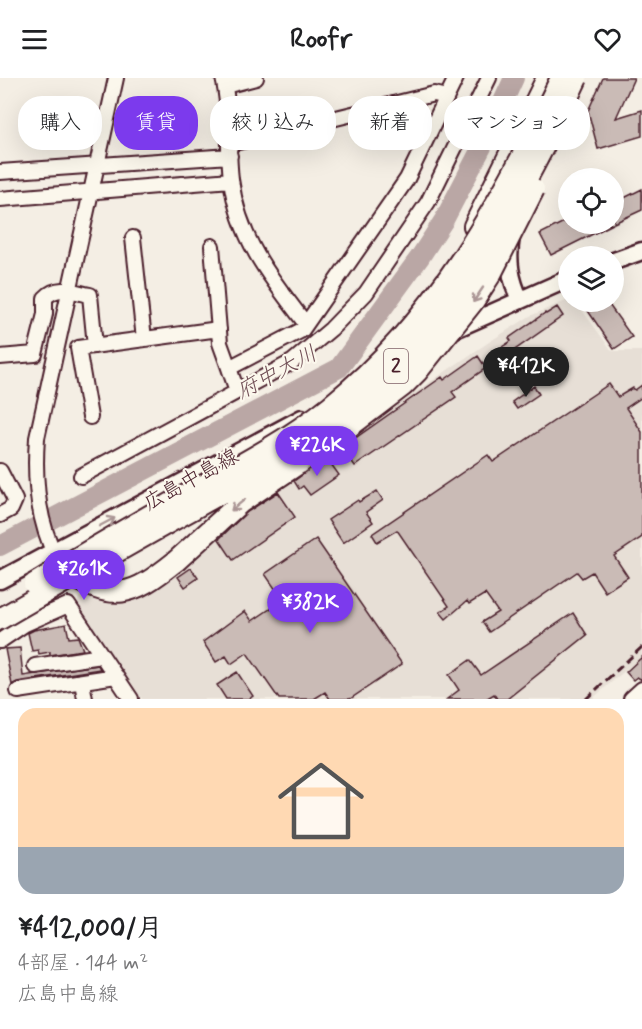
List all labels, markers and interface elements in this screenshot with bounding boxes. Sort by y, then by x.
text: Roofr [290,22,352,57]
icon: menu [18,23,51,56]
icon: heart [591,23,624,56]
chip: 購入 [18,96,102,150]
chip: 賃貸 [114,96,198,150]
chip: 絞り込み [210,96,336,150]
chip: 新着 [348,96,432,150]
chip: マンション [444,96,590,150]
map controls [558,168,624,312]
button: locate [558,168,624,234]
button: layers [558,246,624,312]
one-way arrow [472,286,484,303]
water label: 府中大川 [232,340,322,406]
pin: ¥412K [484,347,568,398]
road number: 2 [384,349,408,383]
text: ¥412K [497,353,555,380]
pin: ¥226K [275,426,359,477]
text: ¥226K [289,432,345,459]
street label: 広島中島線 [138,442,244,518]
one-way arrow [231,498,247,511]
one-way arrow [98,516,115,528]
pin: ¥261K [42,550,126,601]
text: ¥261K [57,556,111,583]
pin: ¥382K [268,583,352,634]
text: ¥382K [281,589,339,616]
icon: home [267,747,375,855]
text: ¥412,000/月 [18,912,163,946]
text: 4部屋 · 144 m² [18,950,148,977]
text: 広島中島線 [18,981,118,1008]

